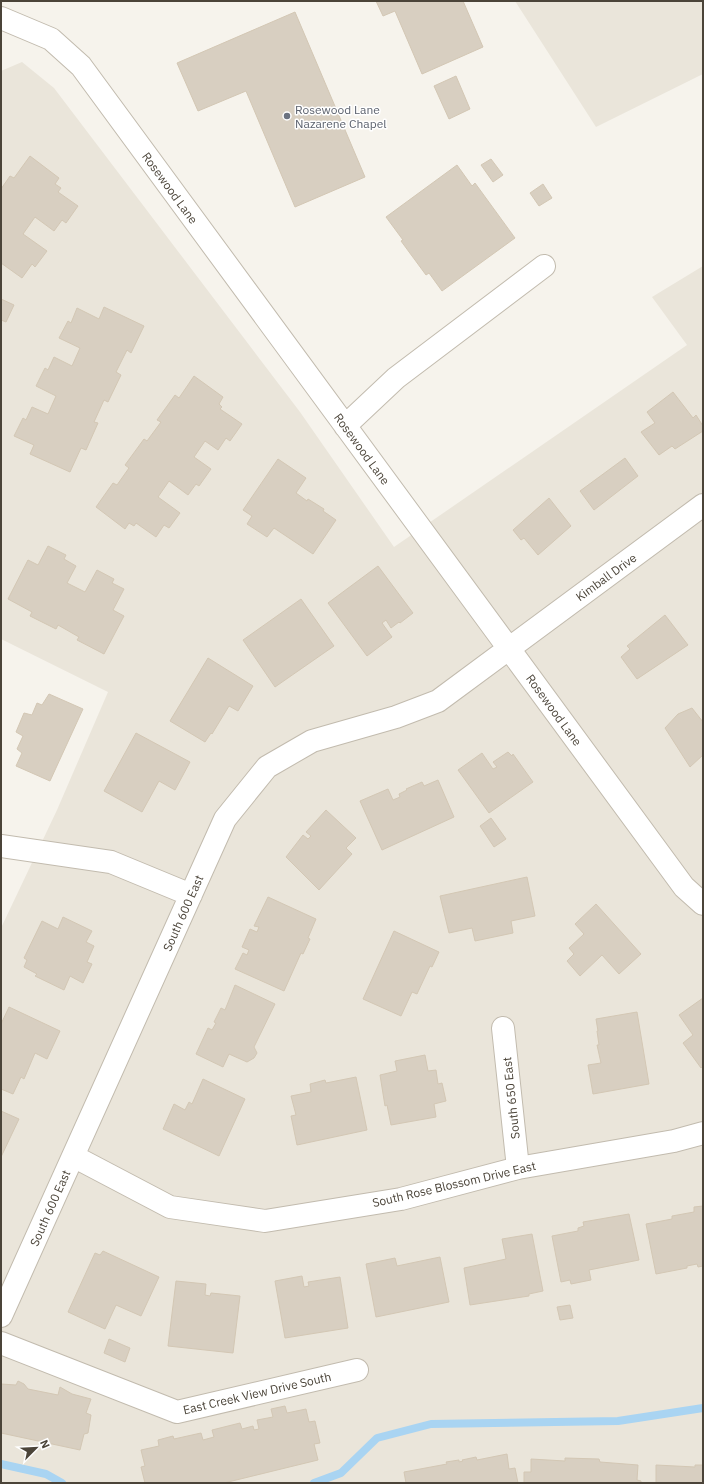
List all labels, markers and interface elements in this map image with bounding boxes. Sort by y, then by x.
place label: Rosewood Lane Nazarene Chapel [295,102,387,131]
marker: Rosewood Lane Nazarene Chapel [282,111,292,121]
street label: Rosewood Lane [139,149,201,227]
street label: Rosewood Lane [331,410,393,488]
street label: Kimball Drive [573,550,640,604]
street label: Rosewood Lane [523,671,585,749]
street label: South 600 East [159,872,207,954]
street label: South 650 East [499,1056,523,1140]
street label: South Rose Blossom Drive East [371,1158,537,1210]
street label: South 600 East [26,1167,74,1249]
street label: East Creek View Drive South [182,1369,332,1417]
north arrow [16,1428,56,1468]
text: N [37,1437,53,1450]

